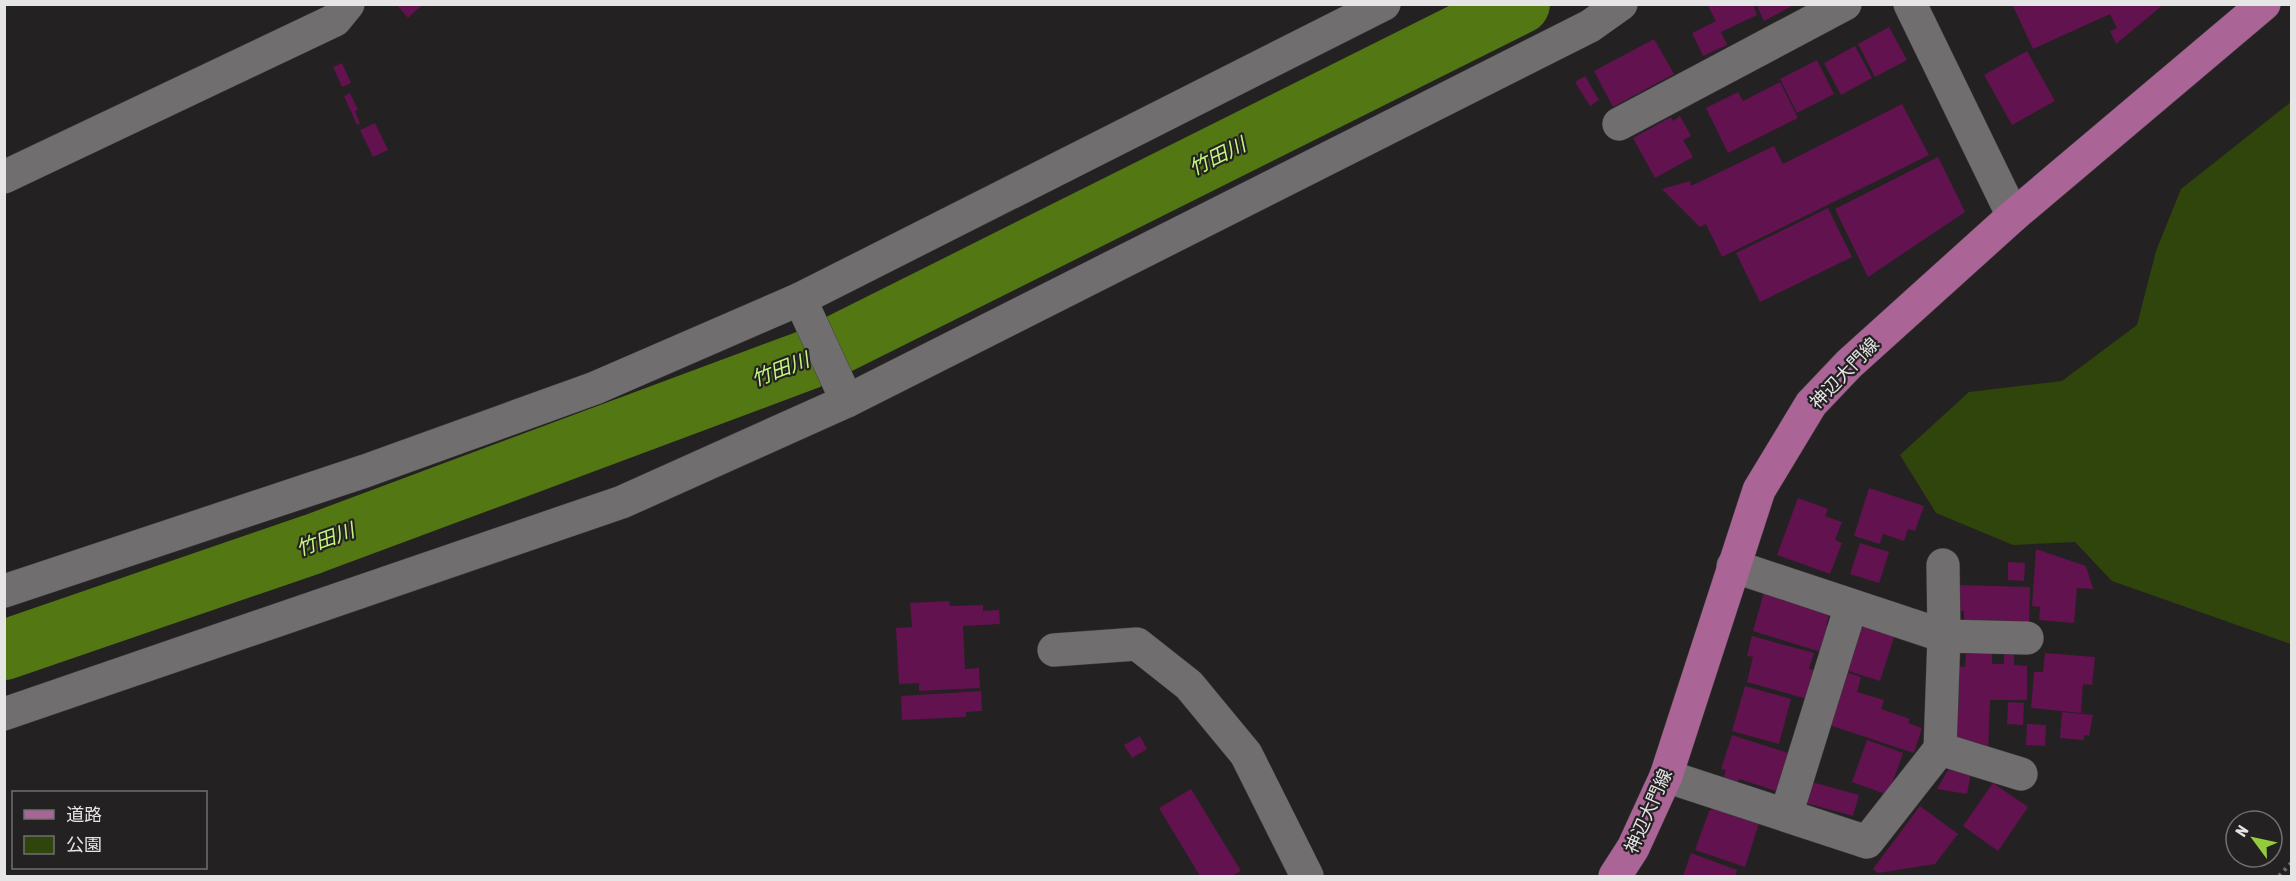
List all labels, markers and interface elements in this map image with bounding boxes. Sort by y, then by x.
water label: 竹田川 [1185,132,1251,179]
street label: 神辺大門線 [1805,333,1883,413]
water label: 竹田川 [748,347,814,390]
water label: 竹田川 [293,517,359,560]
street label: 神辺大門線 [1620,766,1676,856]
legend [12,791,207,869]
text: 道路 [66,804,102,825]
north arrow [2224,809,2284,869]
text: N [2231,822,2252,840]
text: 公園 [66,834,102,855]

